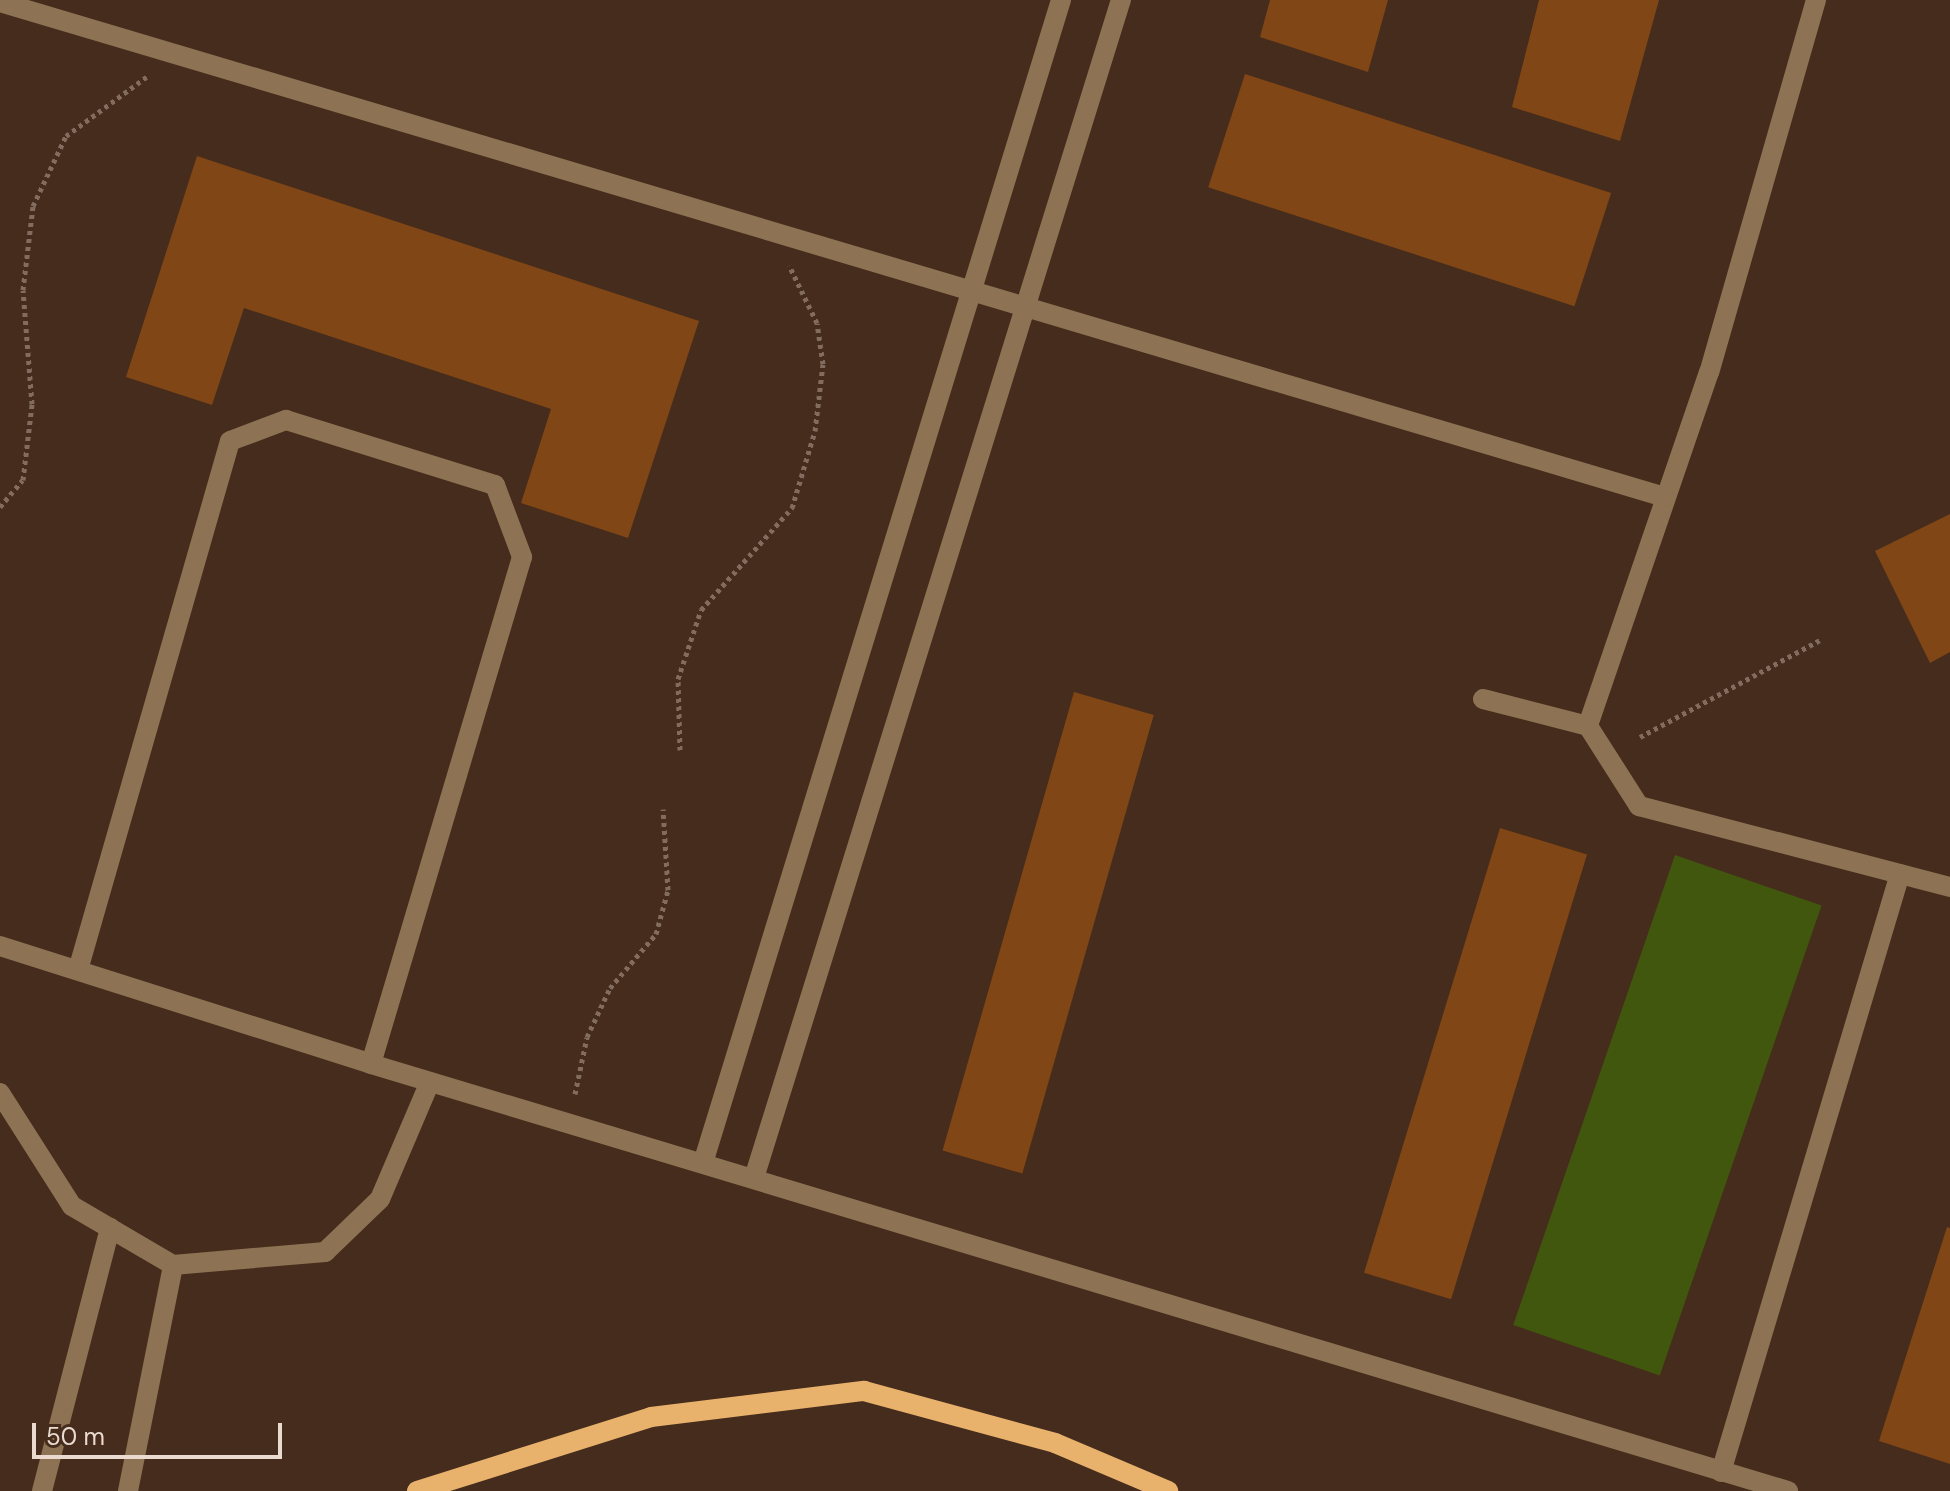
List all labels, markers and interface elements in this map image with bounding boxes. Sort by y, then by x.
scale bar [36,1407,286,1457]
text: 50 m [46,1421,105,1452]

